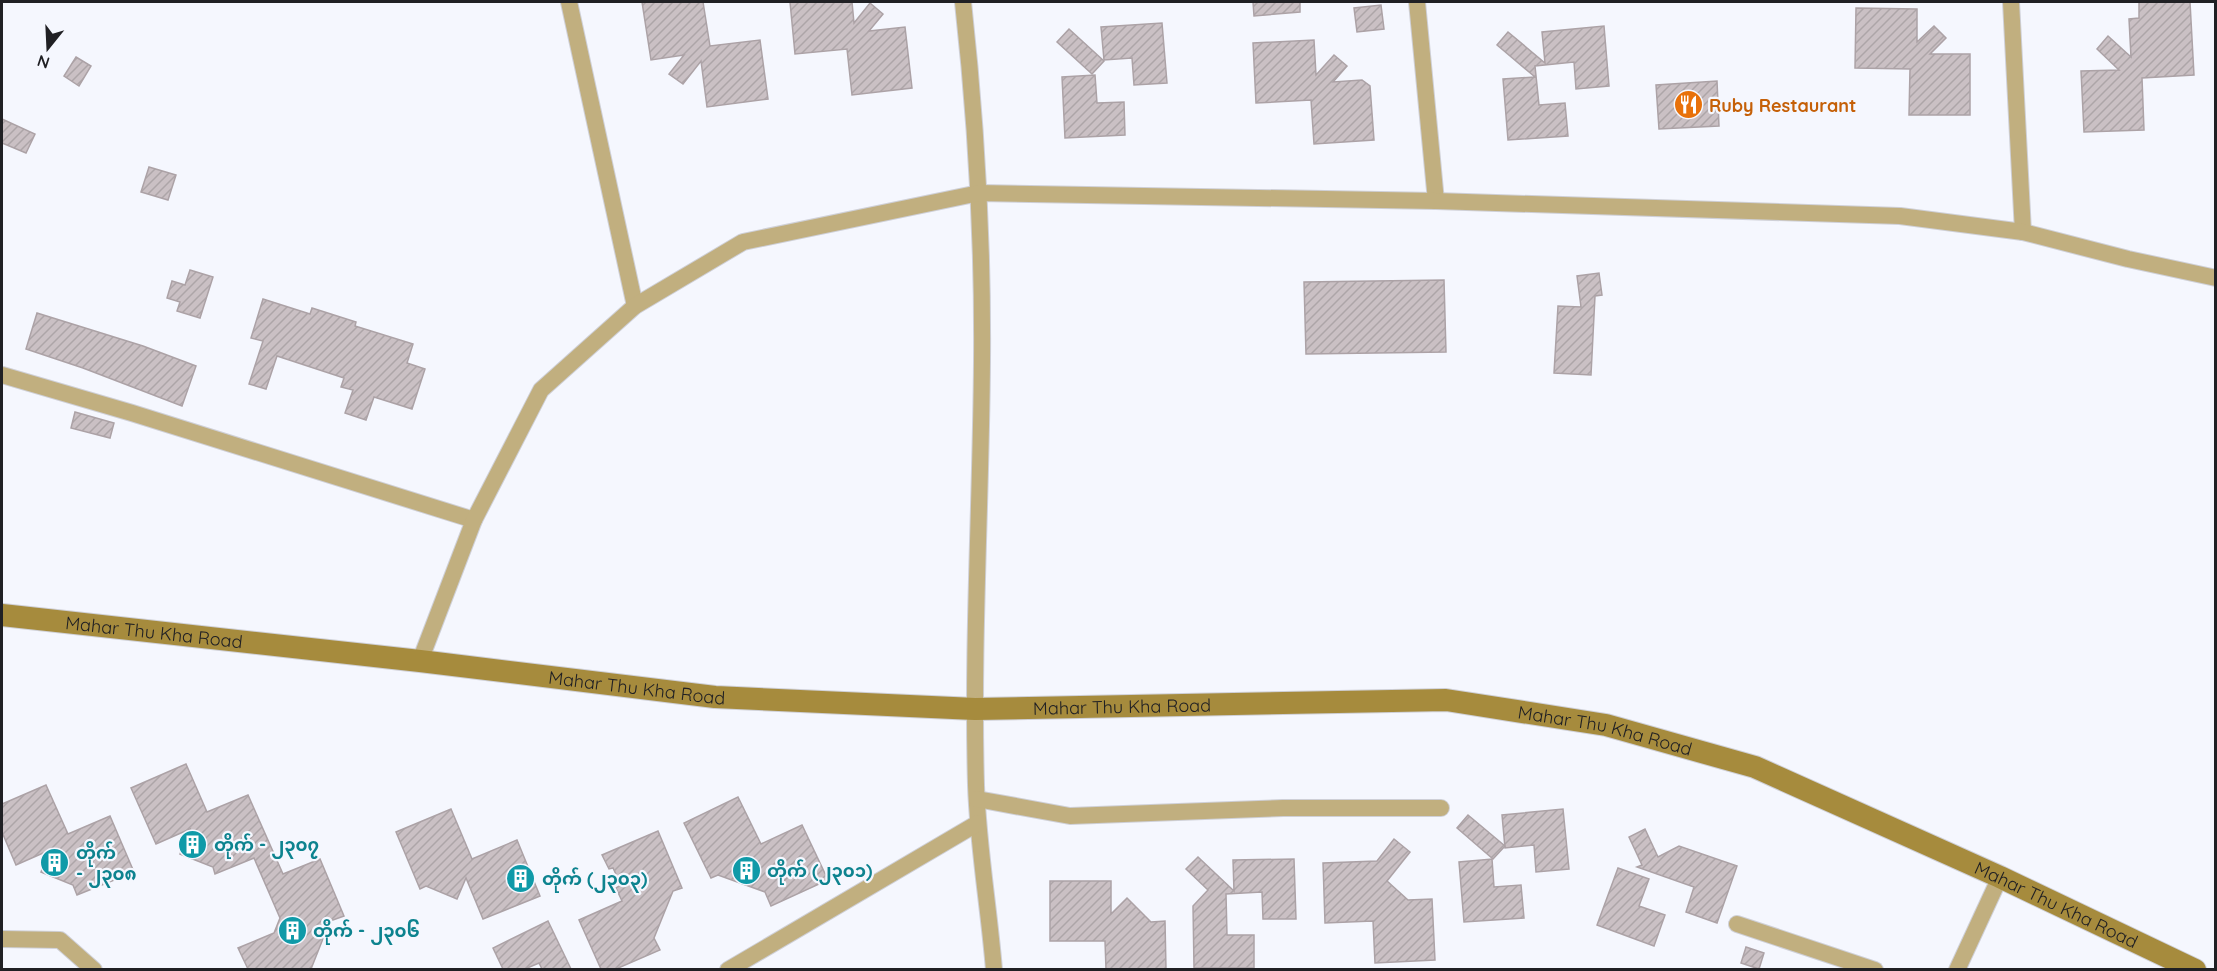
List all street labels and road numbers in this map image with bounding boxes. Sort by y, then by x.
street label: Mahar Thu Kha Road [64,611,244,653]
street label: Mahar Thu Kha Road [547,665,726,709]
street label: Mahar Thu Kha Road [1033,693,1211,719]
street label: Mahar Thu Kha Road [1516,700,1695,760]
street label: Mahar Thu Kha Road [1971,856,2142,953]

